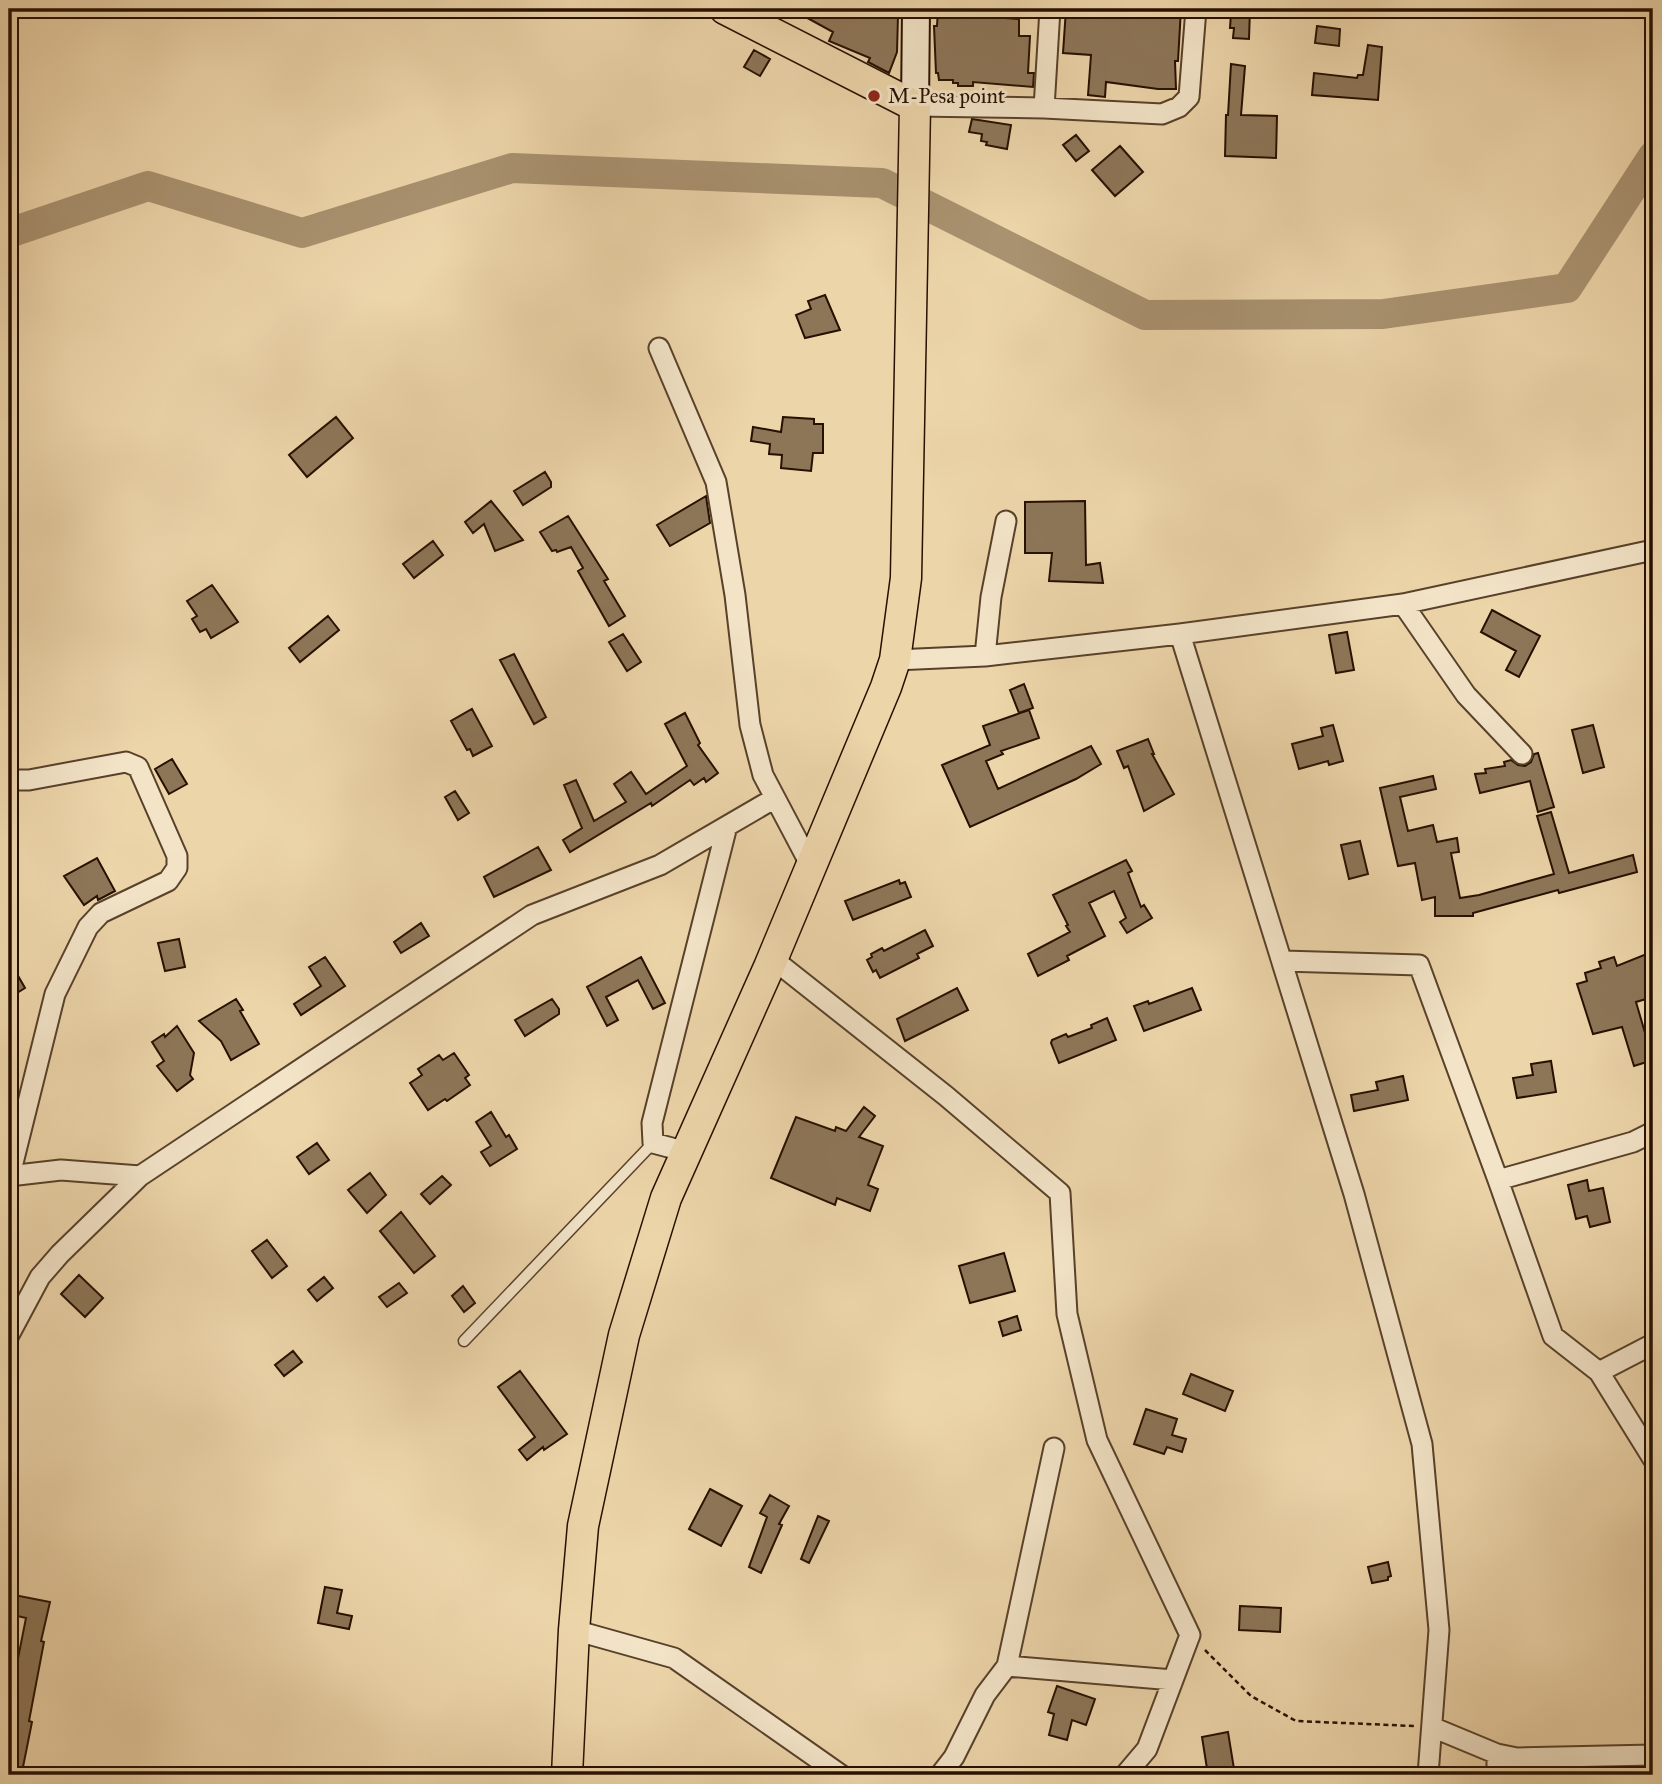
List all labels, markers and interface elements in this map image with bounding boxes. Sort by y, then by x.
place label: M-Pesa point [888,83,1006,109]
marker: M-Pesa point [866,88,882,104]

